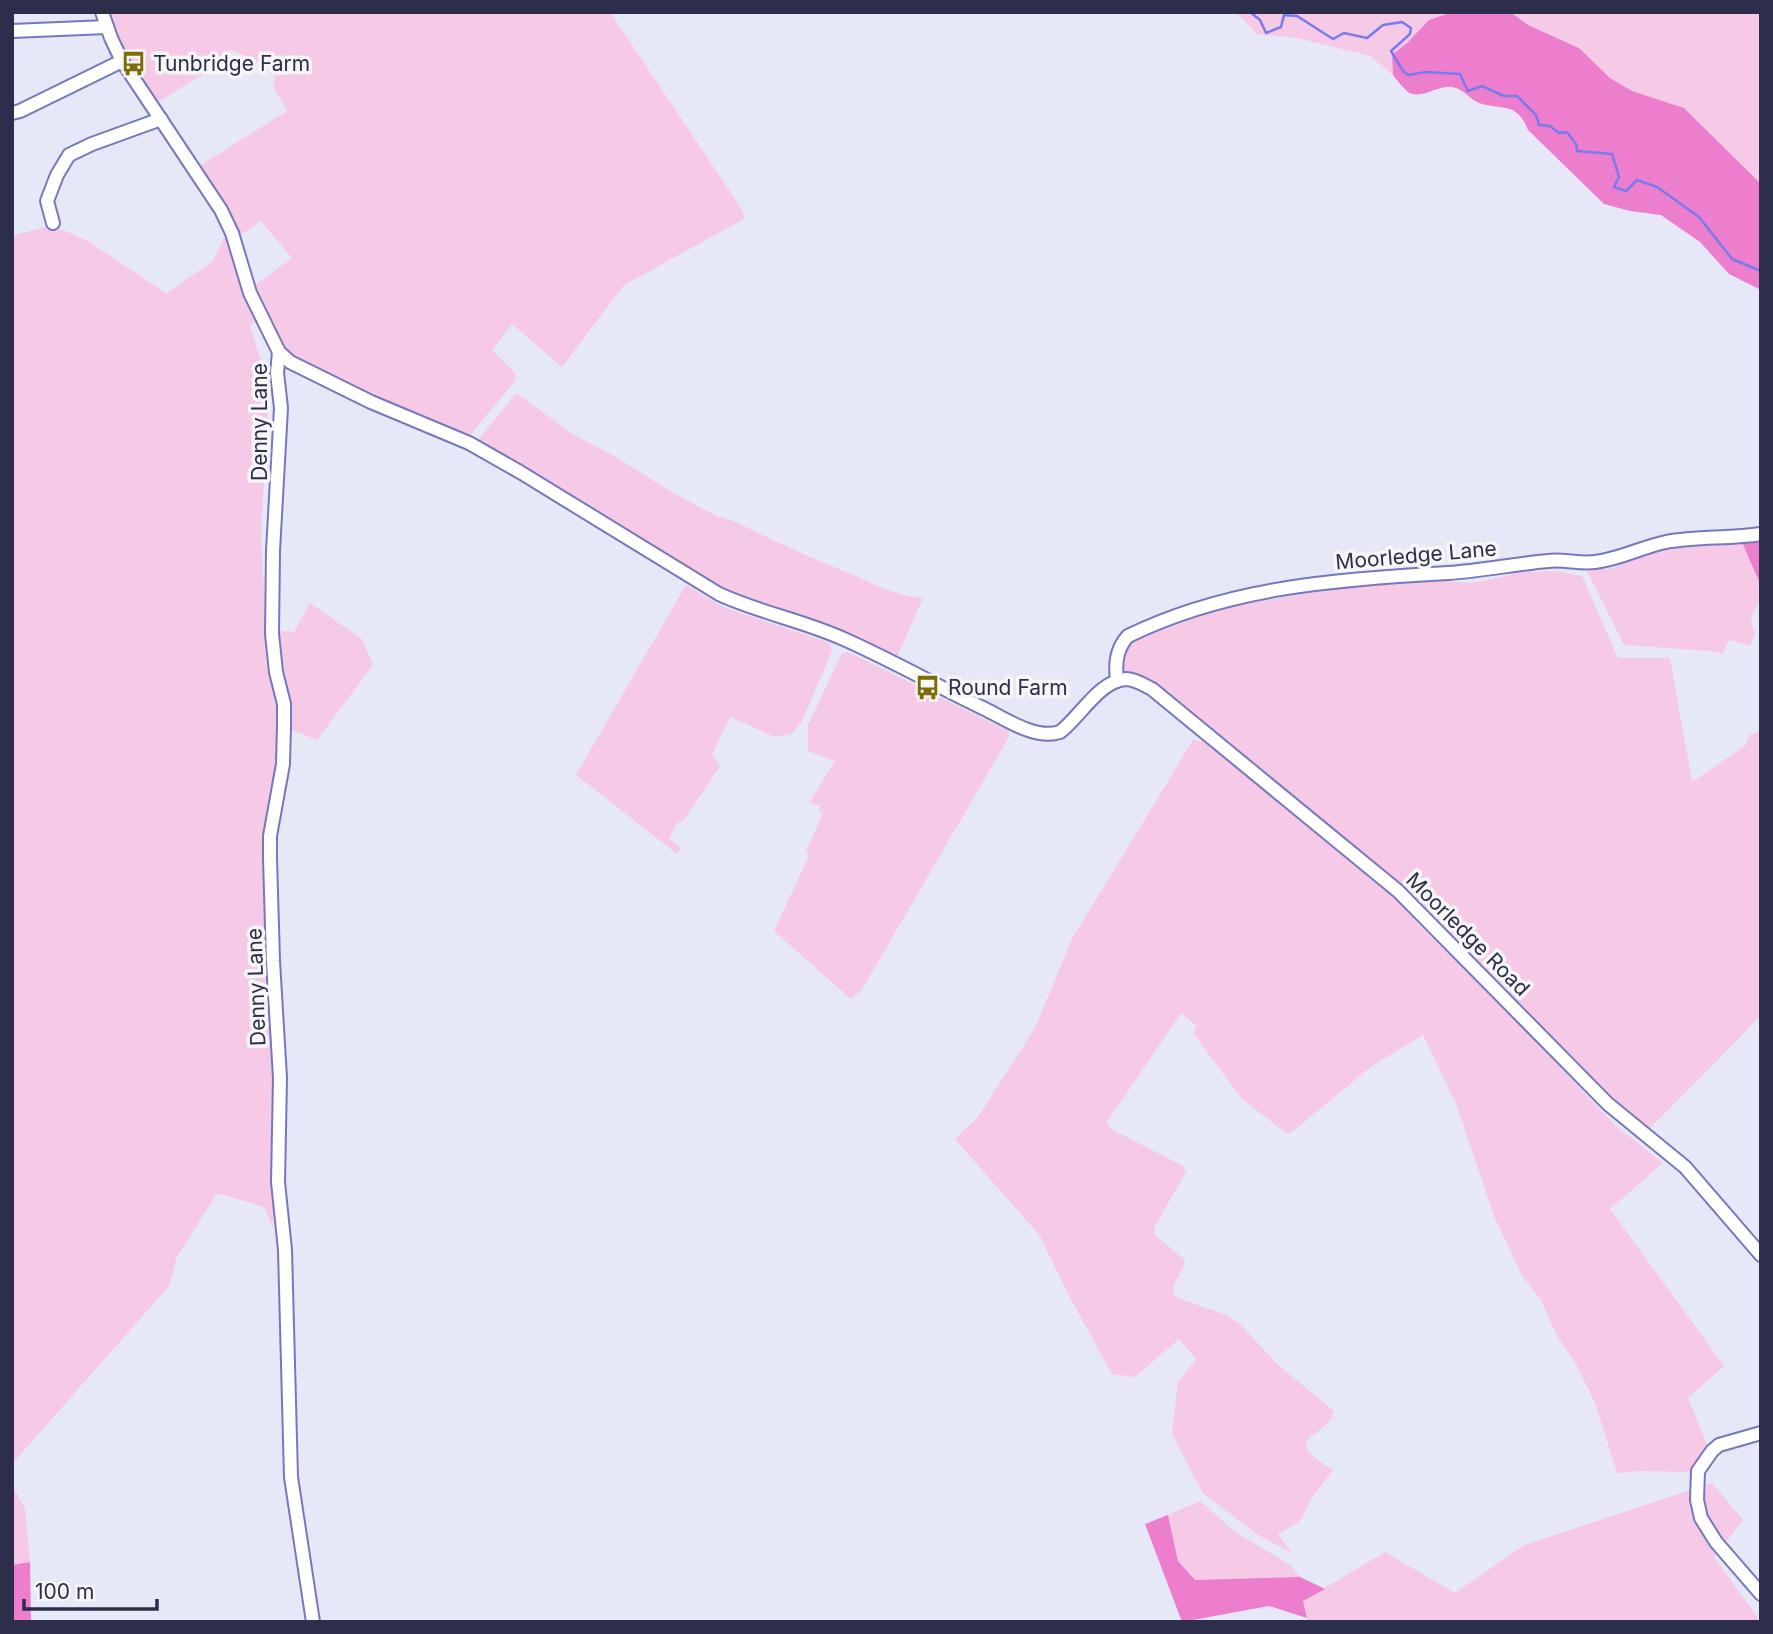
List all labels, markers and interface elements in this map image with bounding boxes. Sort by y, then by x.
bus stop icon: Tunbridge Farm [119,49,147,77]
place label: Tunbridge Farm [153,51,310,76]
street label: Denny Lane [247,363,272,481]
street label: Moorledge Lane [1334,535,1498,575]
bus stop icon: Round Farm [914,673,942,701]
place label: Round Farm [948,675,1068,700]
street label: Moorledge Road [1401,867,1535,1001]
street label: Denny Lane [241,928,271,1046]
scale bar [24,1568,158,1612]
text: 100 m [35,1579,94,1604]

